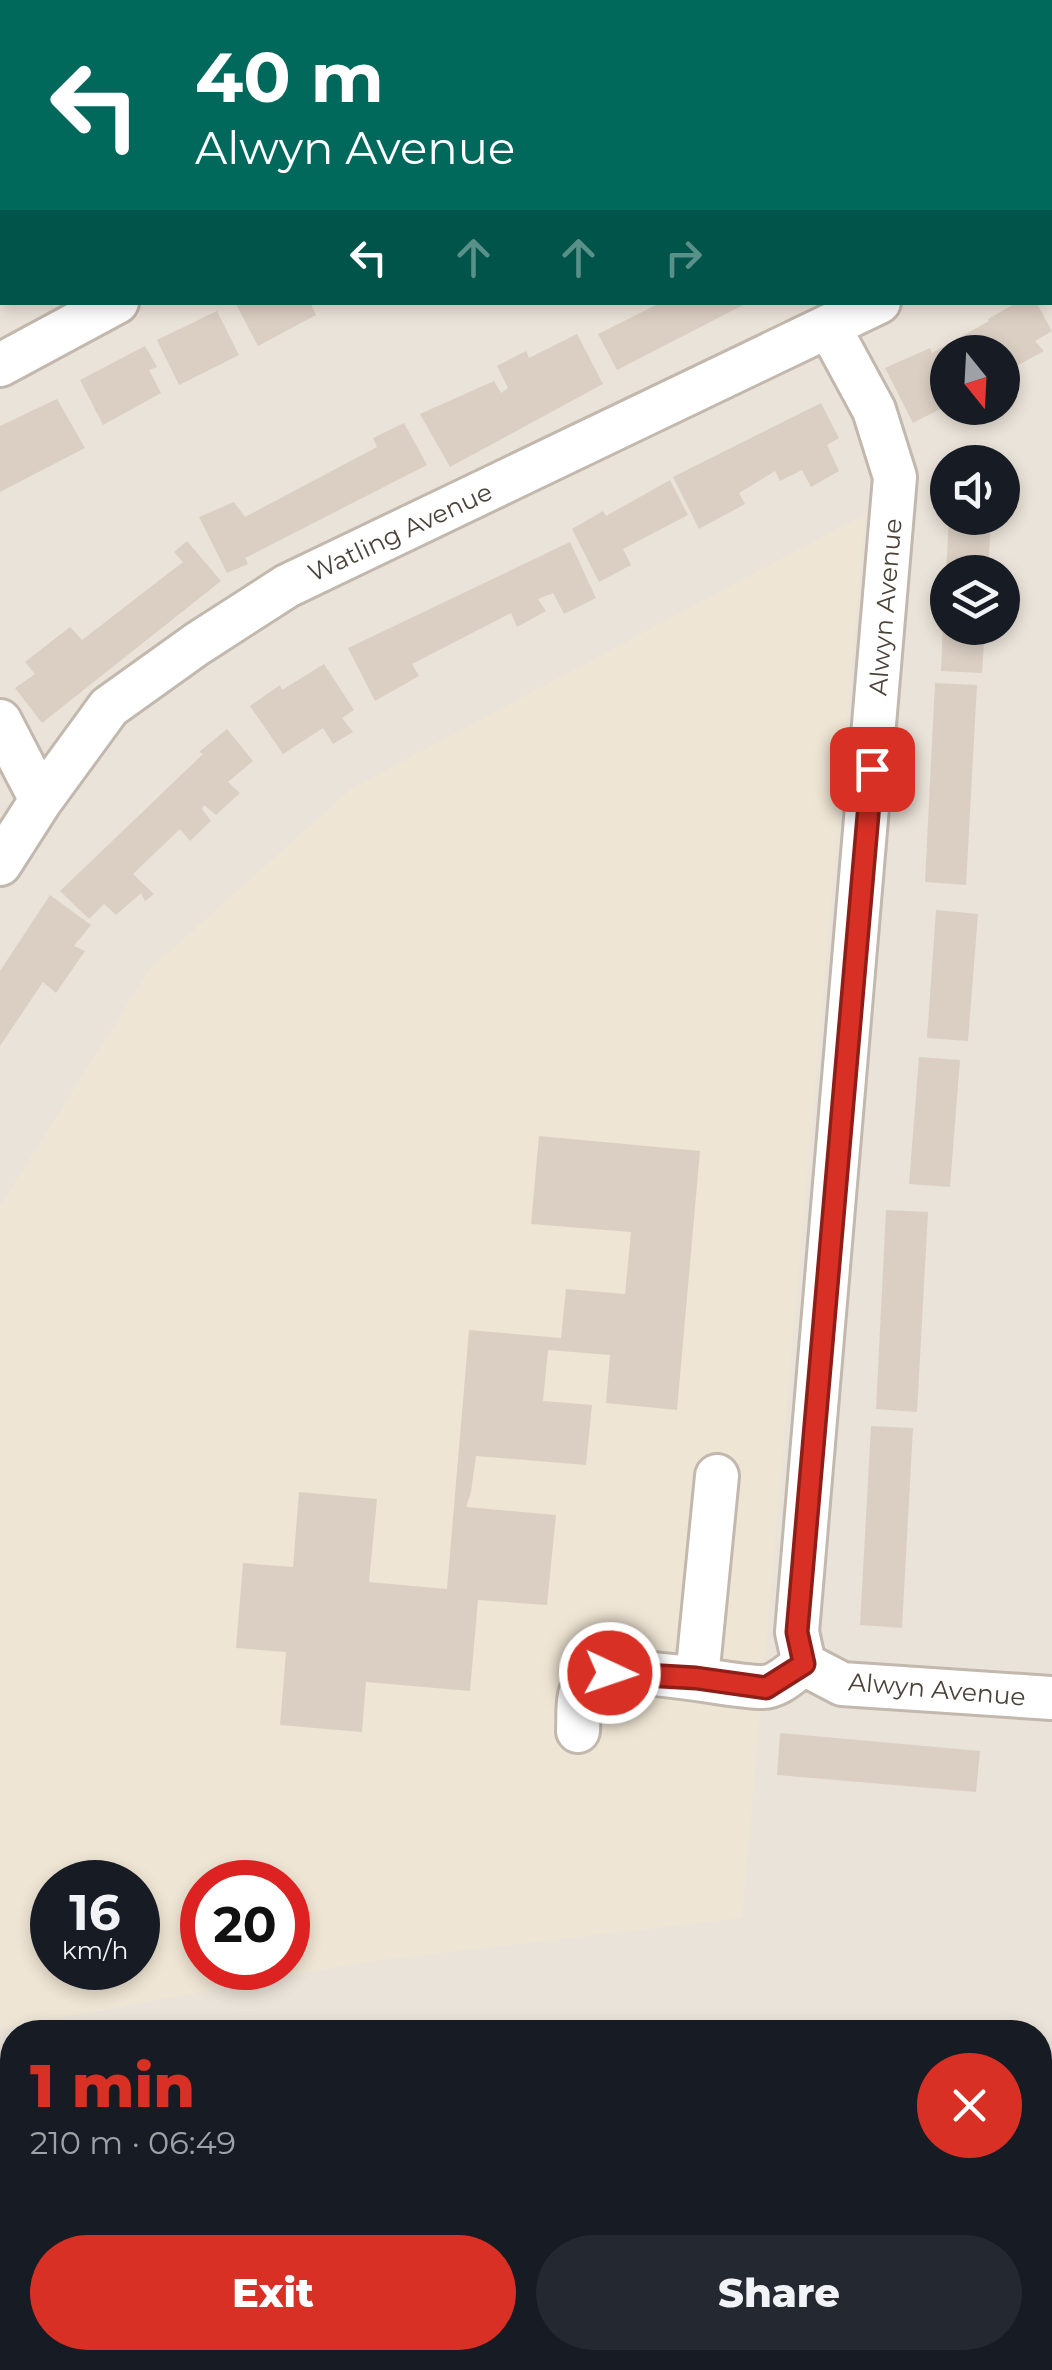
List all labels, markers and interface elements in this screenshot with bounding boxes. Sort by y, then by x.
text: 40 m [195,34,384,120]
icon: left [30,40,160,170]
text: Alwyn Avenue [195,120,515,175]
icon: left [341,230,396,285]
icon: ahead [446,230,501,285]
icon: ahead [551,230,606,285]
icon: right [656,230,711,285]
north arrow [930,335,1020,425]
map controls [930,335,1020,645]
button: sound [930,445,1020,535]
street label: Watling Avenue [303,476,497,588]
street label: Alwyn Avenue [862,517,908,697]
button: layers [930,555,1020,645]
pin [830,727,915,812]
icon: arrive [845,742,900,797]
position arrow [558,1621,662,1725]
street label: Alwyn Avenue [847,1666,1027,1712]
speed limit sign: 20 [180,1860,310,1990]
text: 16 [69,1882,121,1943]
text: km/h [62,1935,128,1965]
text: 1 min [30,2049,195,2122]
button: close [917,2053,1022,2158]
text: 210 m · 06:49 [30,2123,236,2162]
button: Exit [30,2235,516,2350]
button: Share [536,2235,1022,2350]

